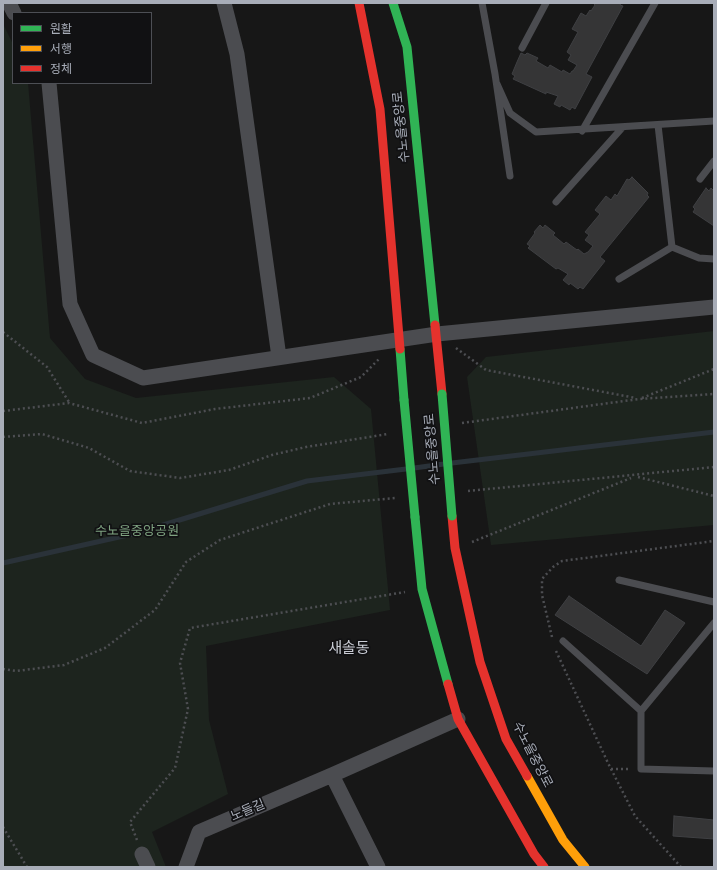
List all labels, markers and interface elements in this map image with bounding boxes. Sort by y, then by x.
legend [12,12,152,84]
text: 원활 [50,22,72,37]
text: 서행 [50,42,72,57]
text: 정체 [50,62,72,77]
street label: 수노을중앙로 [390,91,414,163]
street label: 수노을중앙로 [422,413,444,485]
park label: 수노을중앙공원 [95,524,179,540]
district label: 새솔동 [328,640,370,658]
street label: 수노을중앙로 [509,719,555,791]
street label: 노들길 [228,797,268,825]

